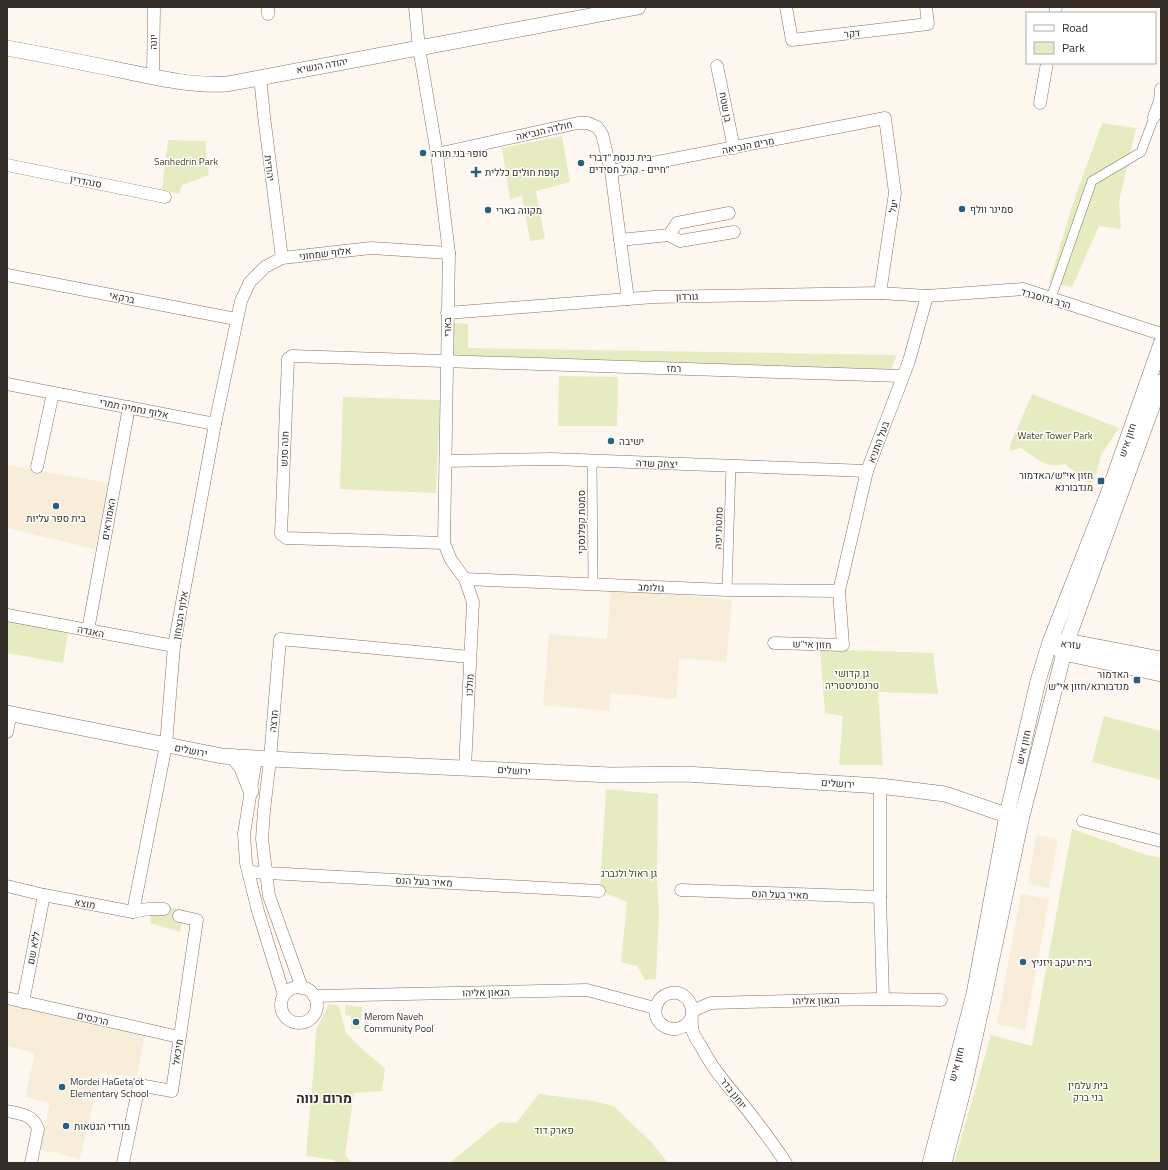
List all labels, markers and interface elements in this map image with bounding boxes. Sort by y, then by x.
legend [1026,12,1156,64]
text: Road [1062,18,1088,37]
street label: דקר [843,25,861,42]
street label: יונה [146,34,161,50]
text: Park [1062,38,1085,57]
street label: יהודה הנשיא [295,54,349,77]
street label: בן שטח [715,91,736,124]
street label: חולדה הנביאה [514,117,574,144]
street label: מרים הנביאה [721,133,775,158]
place label: סופר בני תורה [431,146,488,161]
marker: סופר בני תורה [418,148,428,158]
place label: בית כנסת "דברי חיים - קהל חסידים" [589,150,670,177]
park label: Sanhedrin Park [154,154,218,169]
street label: יהודית [260,154,279,182]
marker: בית כנסת "דברי חיים - קהל חסידים" [576,158,586,168]
place label: קופת חולים כללית [485,165,560,180]
marker: קופת חולים כללית [470,166,482,178]
street label: סנהדרין [69,171,103,192]
street label: יעל [885,198,902,214]
place label: סמינר וולף [970,202,1013,217]
place label: מקווה בארי [496,203,542,218]
marker: סמינר וולף [957,204,967,214]
marker: מקווה בארי [483,205,493,215]
street label: אלוף שמחוני [298,243,352,264]
street label: הרב גרוסברד [1019,284,1073,313]
street label: ברקאי [108,288,137,307]
street label: גורדון [675,289,699,304]
street label: בארי [440,316,455,337]
street label: רמז [666,361,682,376]
street label: אלוף נחמיה תמרי [98,394,170,423]
street label: בעל התניא [864,418,893,465]
street label: חזון איש [1115,421,1140,459]
park label: Water Tower Park [1018,428,1093,443]
street label: חנה סנש [276,431,293,467]
place label: ישיבה [619,434,644,449]
marker: ישיבה [606,436,616,446]
street label: יצחק שדה [636,455,678,472]
place label: חזון אי״ש/האדמור מנדבורנא [1019,468,1093,495]
marker: חזון אי״ש/האדמור מנדבורנא [1096,476,1106,486]
street label: סמטת קפלנסקי [574,490,589,554]
street label: האמוראים [97,497,120,541]
marker: בית ספר עליות [51,501,61,511]
street label: סמטת יפה [710,507,727,550]
place label: בית ספר עליות [26,511,87,526]
street label: גולומב [637,579,665,596]
street label: אלוף הנצחון [169,589,192,641]
street label: האגדה [76,622,106,641]
street label: חזון אי"ש [792,636,832,653]
street label: עזרא [1060,636,1082,653]
park label: גן קדושי טרנסניסטריה [825,666,879,693]
place label: האדמור מנדבורנא/חזון אי״ש [1048,667,1129,694]
street label: מולכו [461,673,478,697]
marker: האדמור מנדבורנא/חזון אי״ש [1132,675,1142,685]
street label: תרצה [265,709,282,733]
street label: חזון איש [1012,728,1035,766]
street label: ירושלים [173,740,209,761]
street label: ירושלים [497,762,531,779]
street label: ירושלים [821,775,855,792]
park label: גן ראול ולנברג [601,866,657,881]
street label: מאיר בעל הנס [395,873,453,890]
street label: מאיר בעל הנס [751,886,809,903]
street label: מוצא [73,894,97,913]
street label: ללא שם [23,930,44,966]
place label: בית יעקב ויזניץ [1031,955,1092,970]
marker: בית יעקב ויזניץ [1018,957,1028,967]
street label: הגאון אליהו [462,985,510,1000]
street label: הגאון אליהו [792,993,840,1008]
street label: הרכסים [76,1008,110,1029]
place label: Merom Naveh Community Pool [364,1009,434,1036]
marker: Merom Naveh Community Pool [351,1017,361,1027]
street label: מיכאל [168,1038,187,1066]
street label: חזון איש [945,1045,968,1083]
place label: Mordei HaGeta'ot Elementary School [70,1074,149,1101]
street label: יוחנן בדר [717,1074,751,1112]
park label: בית עלמין בני ברק [1068,1078,1109,1105]
marker: Mordei HaGeta'ot Elementary School [57,1082,67,1092]
district label: מרום נווה [296,1087,352,1108]
place label: מורדי הגטאות [74,1119,130,1134]
marker: מורדי הגטאות [61,1121,71,1131]
park label: פארק דוד [534,1123,574,1138]

